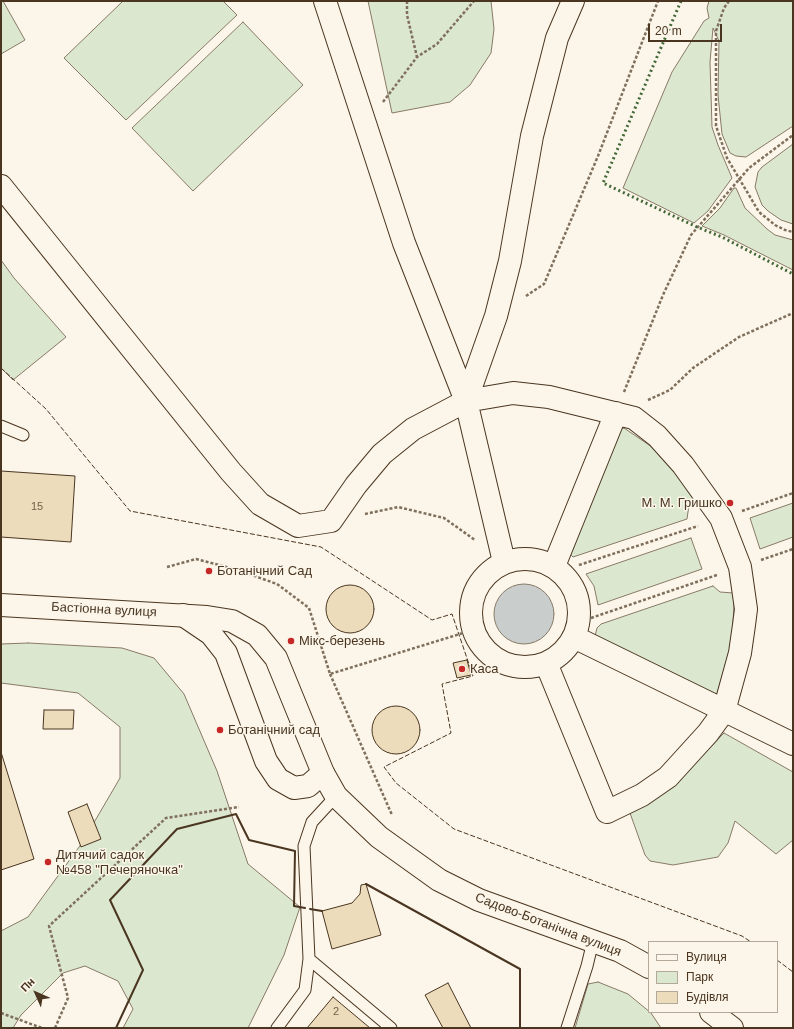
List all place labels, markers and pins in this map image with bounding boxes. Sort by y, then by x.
place label: М. М. Гришко [642,495,722,511]
marker: М. М. Гришко [725,498,735,508]
place label: Ботанічний Сад [217,563,312,579]
marker: Ботанічний Сад [204,566,214,576]
place label: Мікс-березень [299,633,385,649]
marker: Мікс-березень [286,636,296,646]
place label: Каса [470,661,499,677]
marker: Каса [457,664,467,674]
place label: Ботанічний сад [228,722,320,738]
marker: Ботанічний сад [215,725,225,735]
place label: Дитячий садок №458 "Печеряночка" [56,847,183,878]
marker: Дитячий садок №458 "Печеряночка" [43,857,53,867]

